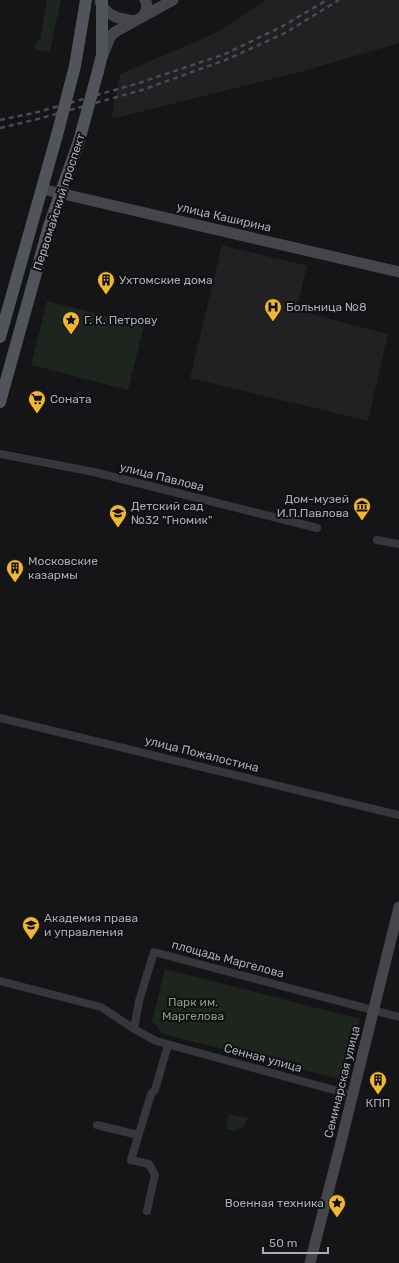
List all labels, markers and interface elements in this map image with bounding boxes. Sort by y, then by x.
street label: Первомайский проспект [30,132,88,272]
street label: улица Каширина [175,199,273,235]
building icon: Ухтомские дома [96,270,116,295]
place label: Ухтомские дома [119,273,213,287]
hospital icon: Больница №8 [263,297,283,322]
place label: Больница №8 [286,300,367,314]
place icon: Г. К. Петрову [61,310,81,335]
place label: Г. К. Петрову [84,313,158,327]
supermarket icon: Соната [27,389,47,414]
place label: Соната [50,392,92,406]
street label: улица Павлова [118,460,206,494]
place label: Дом-музей И.П.Павлова [277,492,349,520]
museum icon: Дом-музей И.П.Павлова [352,496,372,521]
place label: Детский сад №32 "Гномик" [131,499,212,527]
school or university icon: Детский сад №32 "Гномик" [108,503,128,528]
place label: Московские казармы [28,554,98,582]
building icon: Московские казармы [5,558,25,583]
street label: улица Пожалостина [144,733,260,775]
place label: Академия права и управления [44,911,138,939]
school or university icon: Академия права и управления [21,915,41,940]
street label: площадь Маргелова [170,937,286,981]
park label: Парк им. Маргелова [162,995,224,1023]
street label: Семинарская улица [321,1025,363,1139]
street label: Сенная улица [223,1041,303,1075]
building icon: КПП [368,1070,388,1095]
place label: КПП [366,1096,390,1110]
place icon: Военная техника [327,1193,347,1218]
place label: Военная техника [225,1196,324,1210]
scale bar [263,1229,328,1255]
text: 50 m [269,1236,297,1250]

